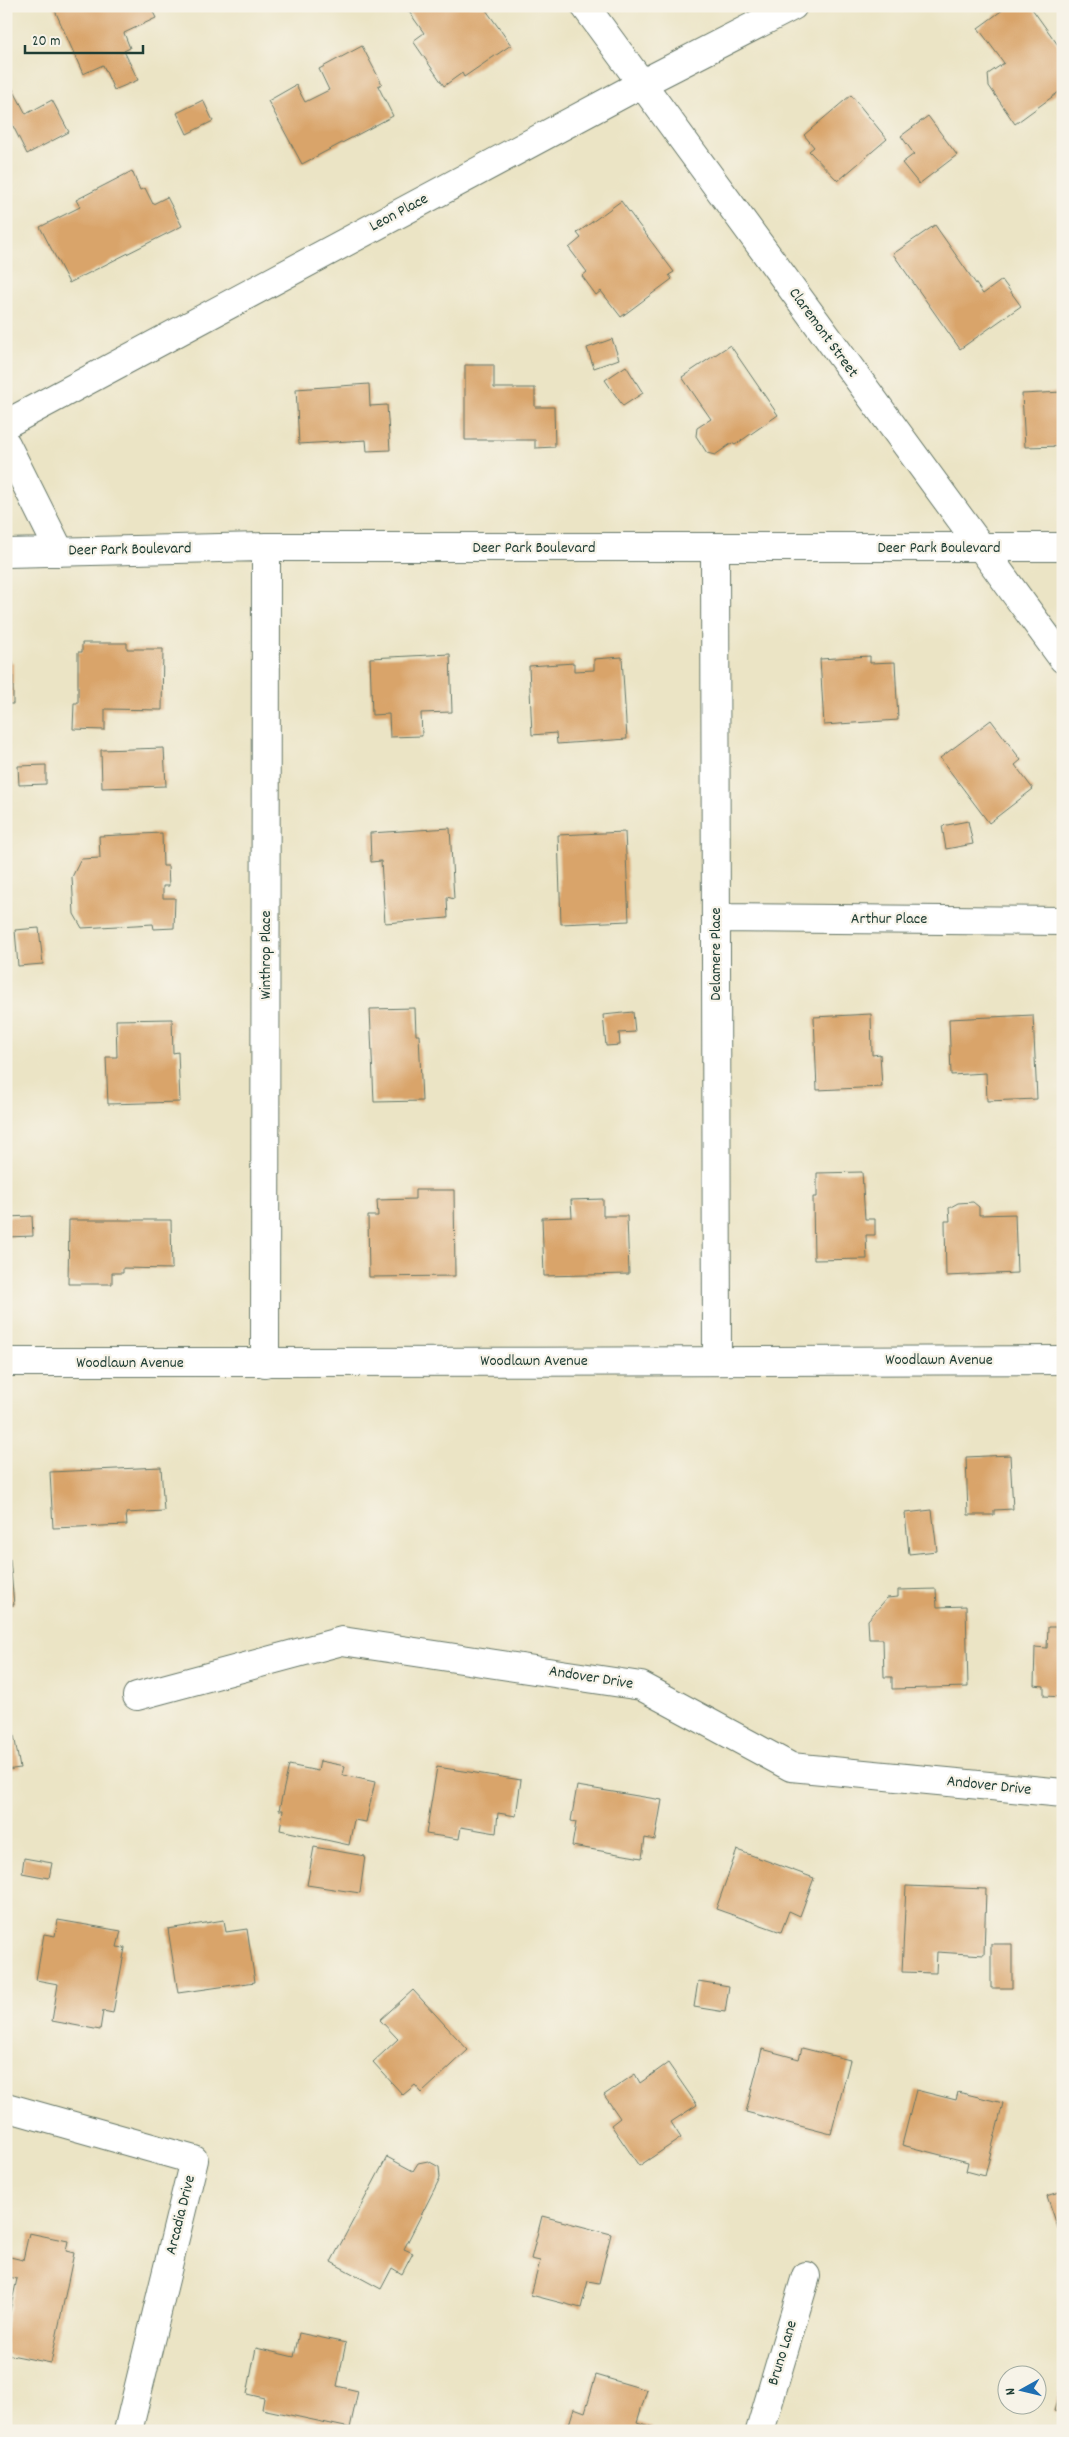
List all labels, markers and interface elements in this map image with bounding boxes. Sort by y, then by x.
scale bar [25,22,142,54]
text: 20 m [32,31,60,53]
street label: Leon Place [365,188,433,238]
street label: Claremont Street [782,283,864,383]
street label: Deer Park Boulevard [68,537,192,563]
street label: Deer Park Boulevard [473,537,595,560]
street label: Deer Park Boulevard [878,537,1000,560]
street label: Delamere Place [705,907,728,1001]
street label: Arthur Place [851,908,927,931]
street label: Winthrop Place [255,911,278,999]
street label: Woodlawn Avenue [885,1349,993,1372]
street label: Woodlawn Avenue [480,1350,588,1373]
street label: Woodlawn Avenue [76,1352,184,1375]
street label: Andover Drive [547,1660,635,1696]
street label: Andover Drive [946,1770,1032,1802]
street label: Arcadia Drive [160,2173,202,2257]
street label: Bruno Lane [762,2318,804,2388]
north arrow [996,2364,1046,2414]
text: N [1001,2387,1021,2396]

